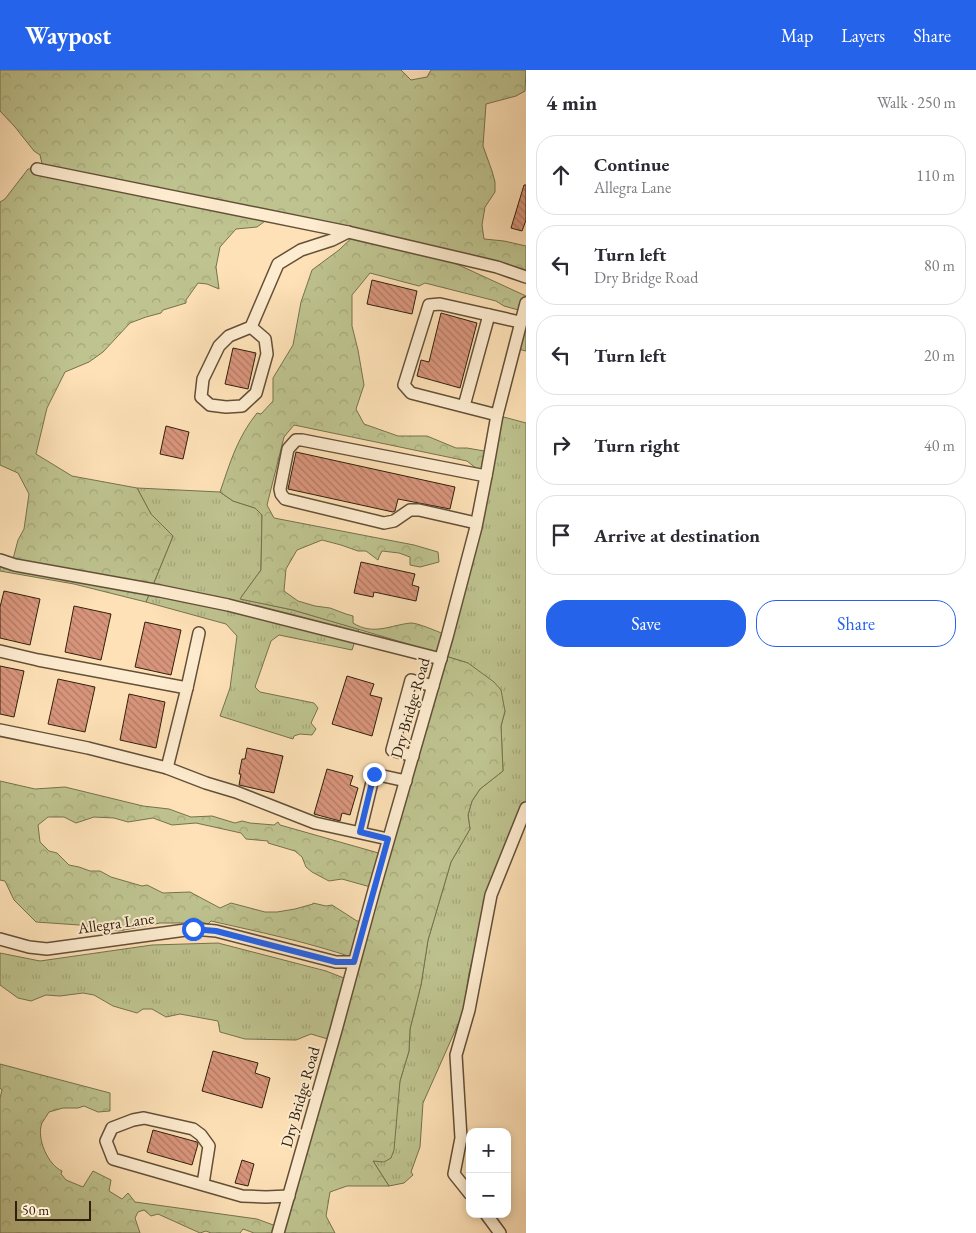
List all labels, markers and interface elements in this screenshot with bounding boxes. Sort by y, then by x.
text: Waypost [25,20,111,51]
text: Map [781,24,813,47]
text: Layers [841,24,885,47]
text: Share [913,24,951,47]
text: 4 min [546,89,597,116]
text: Walk · 250 m [877,92,956,113]
text: Continue [594,152,669,177]
icon: ahead [547,161,575,189]
text: 110 m [916,165,955,186]
text: Allegra Lane [594,177,671,198]
text: Turn left [594,242,666,267]
icon: left [547,251,575,279]
text: 80 m [924,255,955,276]
text: Dry Bridge Road [594,267,698,288]
icon: left [547,341,575,369]
text: Turn left [594,343,666,368]
text: 20 m [924,345,955,366]
icon: right [547,431,575,459]
text: Turn right [594,433,680,458]
text: 40 m [924,435,955,456]
icon: arrive [547,521,575,549]
text: Arrive at destination [594,523,760,548]
button: Save [546,600,746,647]
button: Share [756,600,956,647]
street label: Dry Bridge Road [386,654,435,761]
route end [363,763,386,786]
street label: Allegra Lane [75,907,156,939]
route start [182,918,205,941]
street label: Dry Bridge Road [276,1043,325,1150]
map controls [466,1128,511,1218]
button: + [466,1128,511,1173]
button: − [466,1173,511,1218]
scale bar [15,1198,91,1221]
text: 50 m [22,1201,49,1219]

